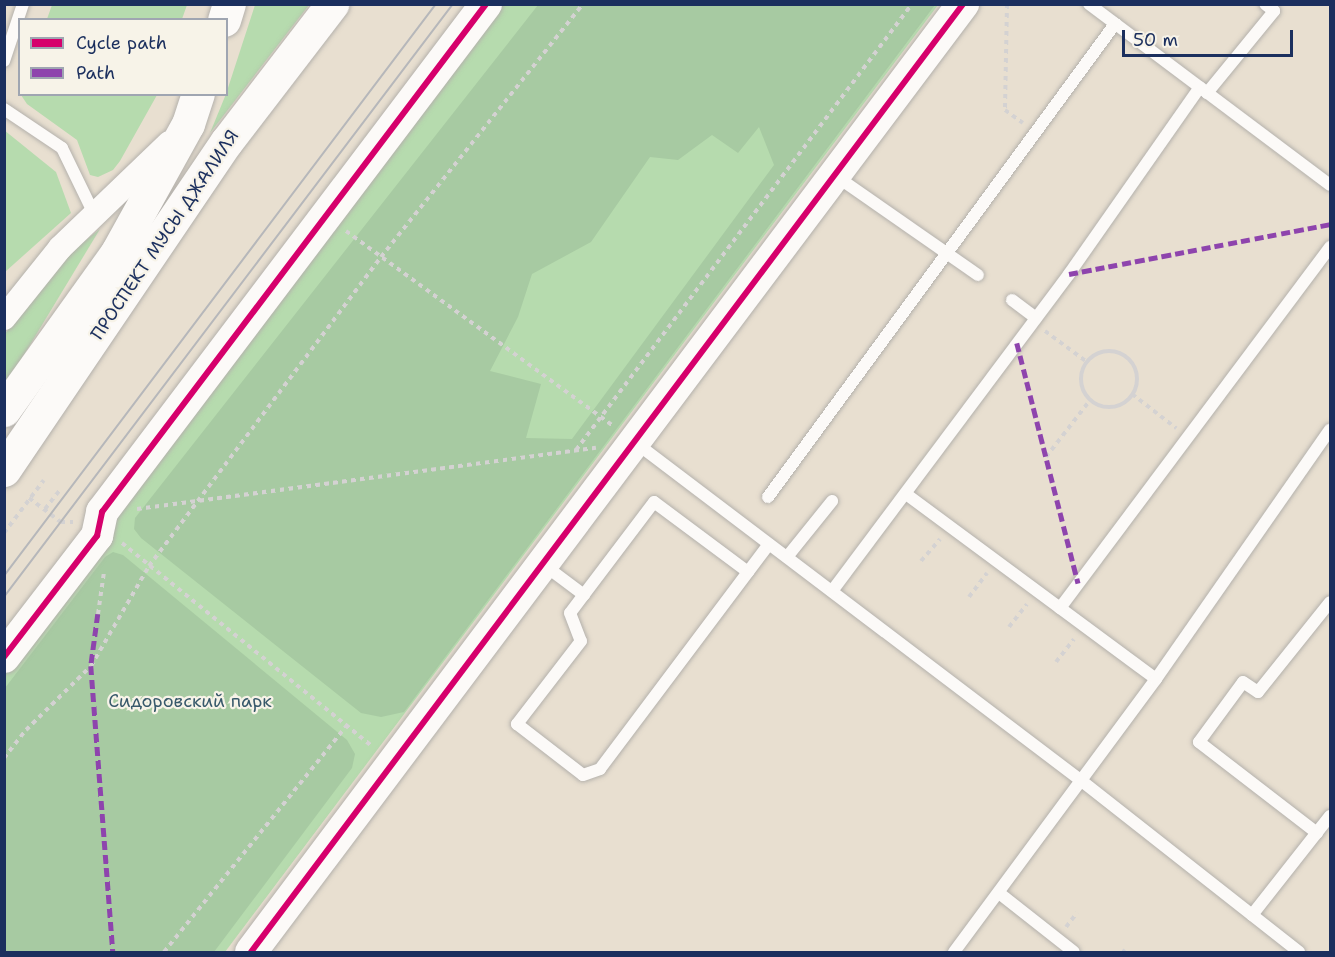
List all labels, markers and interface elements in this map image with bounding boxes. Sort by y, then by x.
legend [18,18,228,96]
scale bar [1125,18,1296,56]
text: 50 m [1133,28,1178,52]
text: Cycle path [76,31,167,55]
text: Path [76,61,115,85]
street label: ПРОСПЕКТ МУСЫ ДЖАЛИЛЯ [86,126,244,344]
park label: Сидоровский парк [108,690,272,712]

